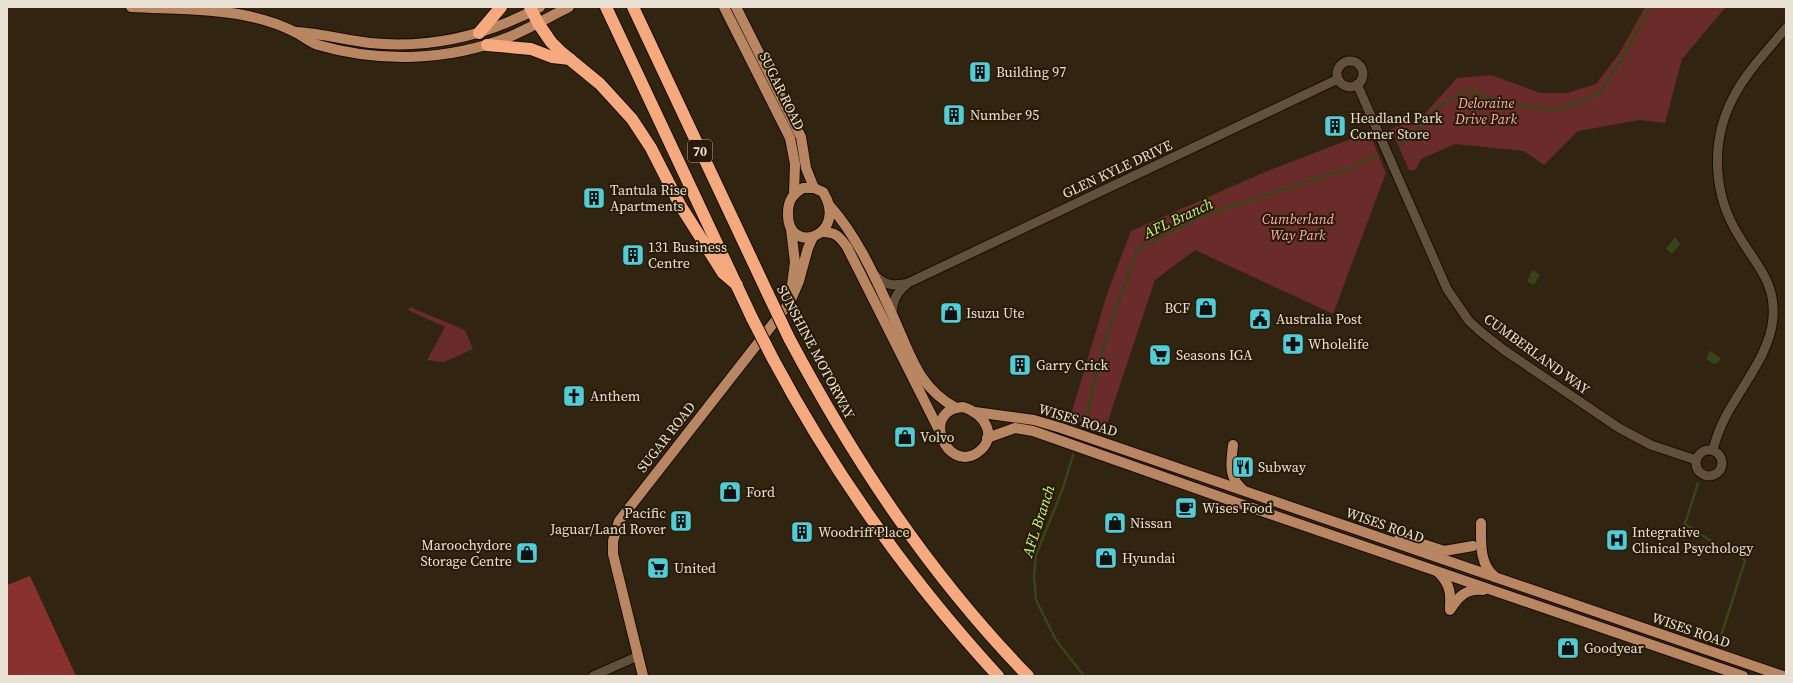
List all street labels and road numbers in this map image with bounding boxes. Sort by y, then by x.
street label: SUGAR ROAD [754,49,810,133]
street label: GLEN KYLE DRIVE [1059,135,1175,203]
road number: 70 [688,140,712,162]
street label: SUNSHINE MOTORWAY [772,281,860,423]
street label: CUMBERLAND WAY [1480,309,1594,399]
street label: SUGAR ROAD [632,397,700,477]
street label: WISES ROAD [1036,398,1120,442]
street label: WISES ROAD [1343,502,1427,548]
street label: WISES ROAD [1649,607,1733,653]

